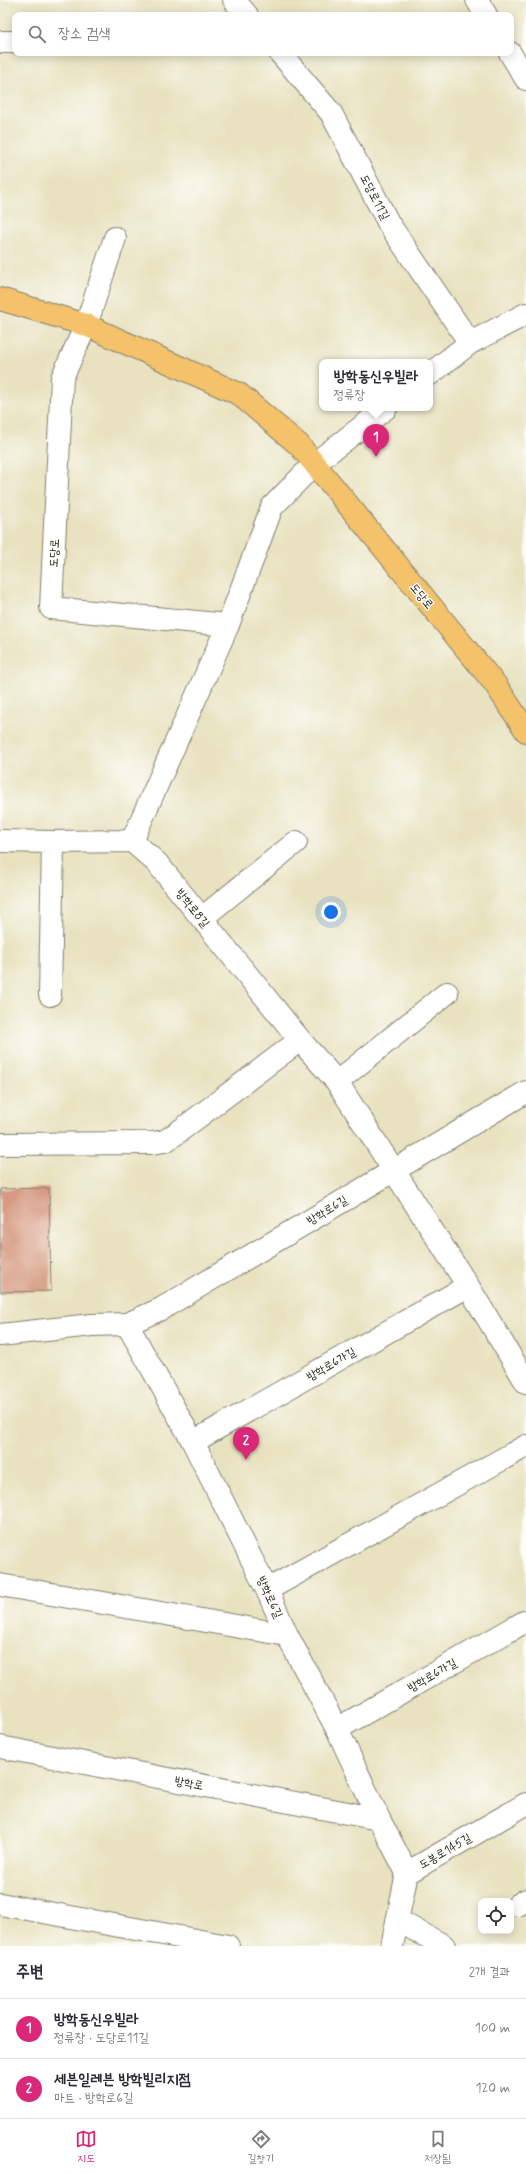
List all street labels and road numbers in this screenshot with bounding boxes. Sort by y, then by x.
street label: 도당로11길 [355,172,393,223]
street label: 도당로 [46,538,64,568]
street label: 도당로 [406,580,437,613]
street label: 방학로8길 [172,886,213,932]
street label: 방학로6길 [304,1192,351,1229]
street label: 방학로6가길 [304,1344,359,1385]
street label: 방학로6길 [252,1574,286,1621]
street label: 방학로6가길 [405,1655,460,1696]
street label: 방학로 [173,1773,205,1795]
street label: 도봉로145길 [416,1830,475,1873]

